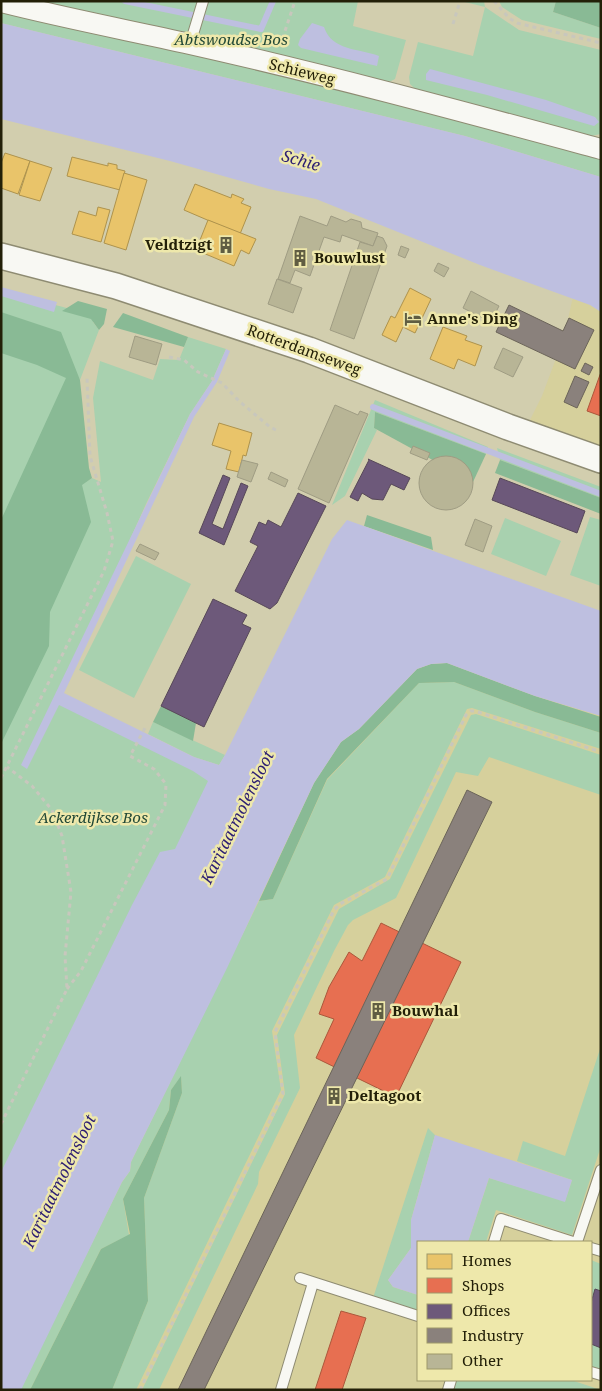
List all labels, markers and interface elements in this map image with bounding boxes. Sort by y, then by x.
park label: Abtswoudse Bos [173,29,288,49]
street label: Schieweg [267,53,337,89]
water label: Schie [279,144,323,176]
place label: Veldtzigt [145,234,212,254]
building icon: Veldtzigt [216,235,236,255]
place label: Bouwlust [314,247,385,267]
building icon: Bouwlust [290,248,310,268]
place label: Anne's Ding [427,308,518,328]
hotel icon: Anne's Ding [403,309,423,329]
street label: Rotterdamseweg [245,319,364,379]
water label: Karitaatmolensloot [195,747,279,888]
park label: Ackerdijkse Bos [37,807,148,827]
place label: Bouwhal [392,1000,459,1020]
building icon: Bouwhal [368,1001,388,1021]
place label: Deltagoot [348,1085,421,1105]
building icon: Deltagoot [324,1086,344,1106]
water label: Karitaatmolensloot [17,1111,101,1252]
legend [417,1241,592,1381]
text: Homes [462,1250,512,1270]
text: Shops [462,1275,505,1295]
text: Offices [462,1300,511,1320]
text: Industry [462,1325,524,1345]
text: Other [462,1350,503,1370]

